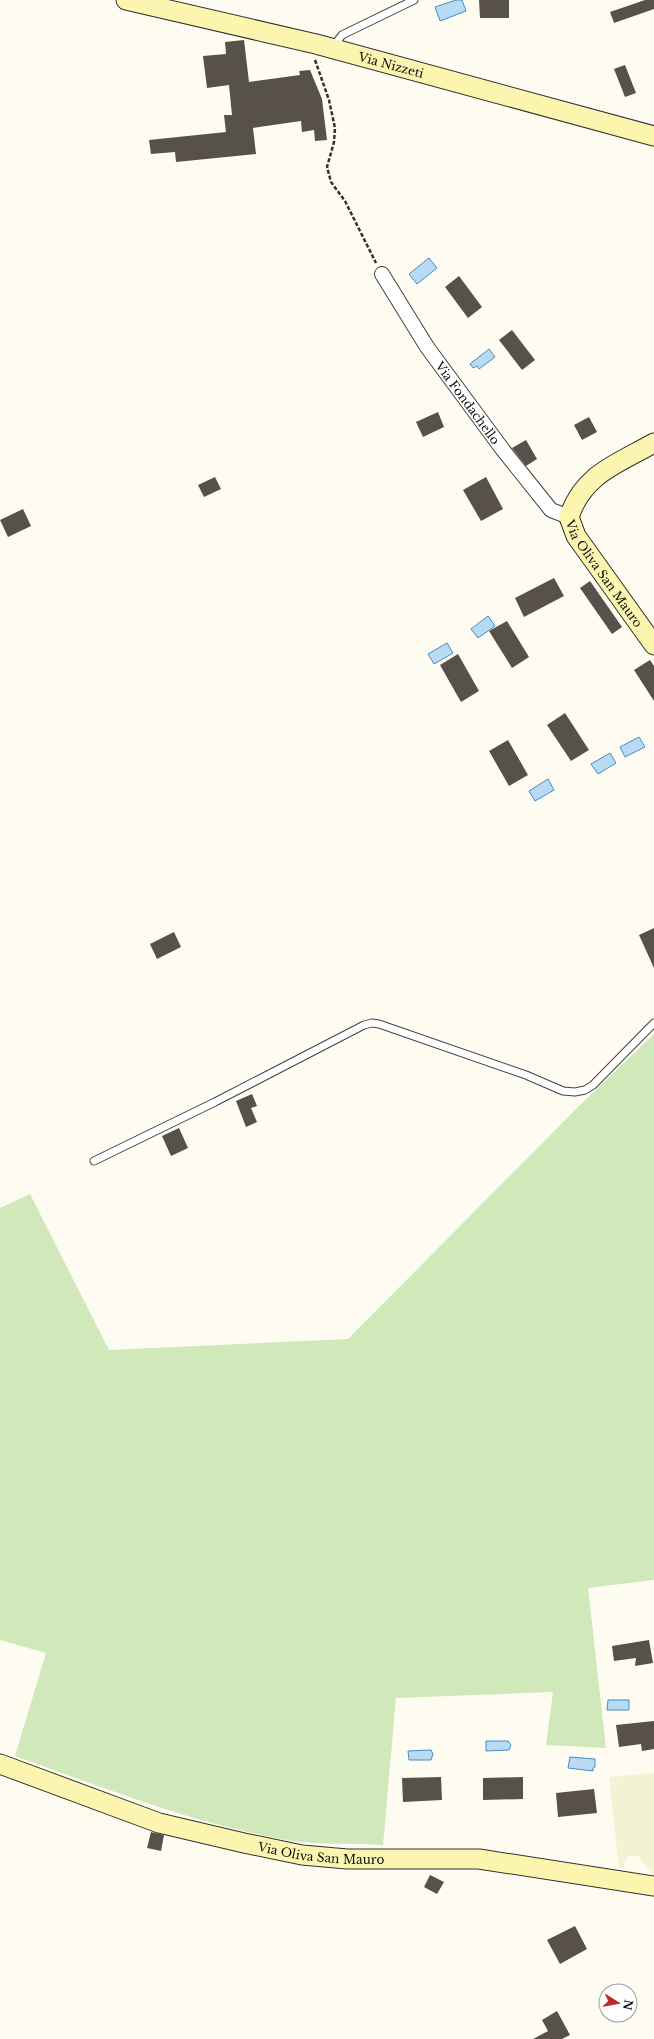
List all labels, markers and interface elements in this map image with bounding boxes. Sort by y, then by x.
street label: Via Nizzeti [356,48,426,81]
street label: Via Fondachello [432,358,504,447]
street label: Via Oliva San Mauro [563,516,646,630]
street label: Via Oliva San Mauro [256,1838,384,1867]
north arrow [598,1983,638,2023]
text: N [620,1998,636,2012]

